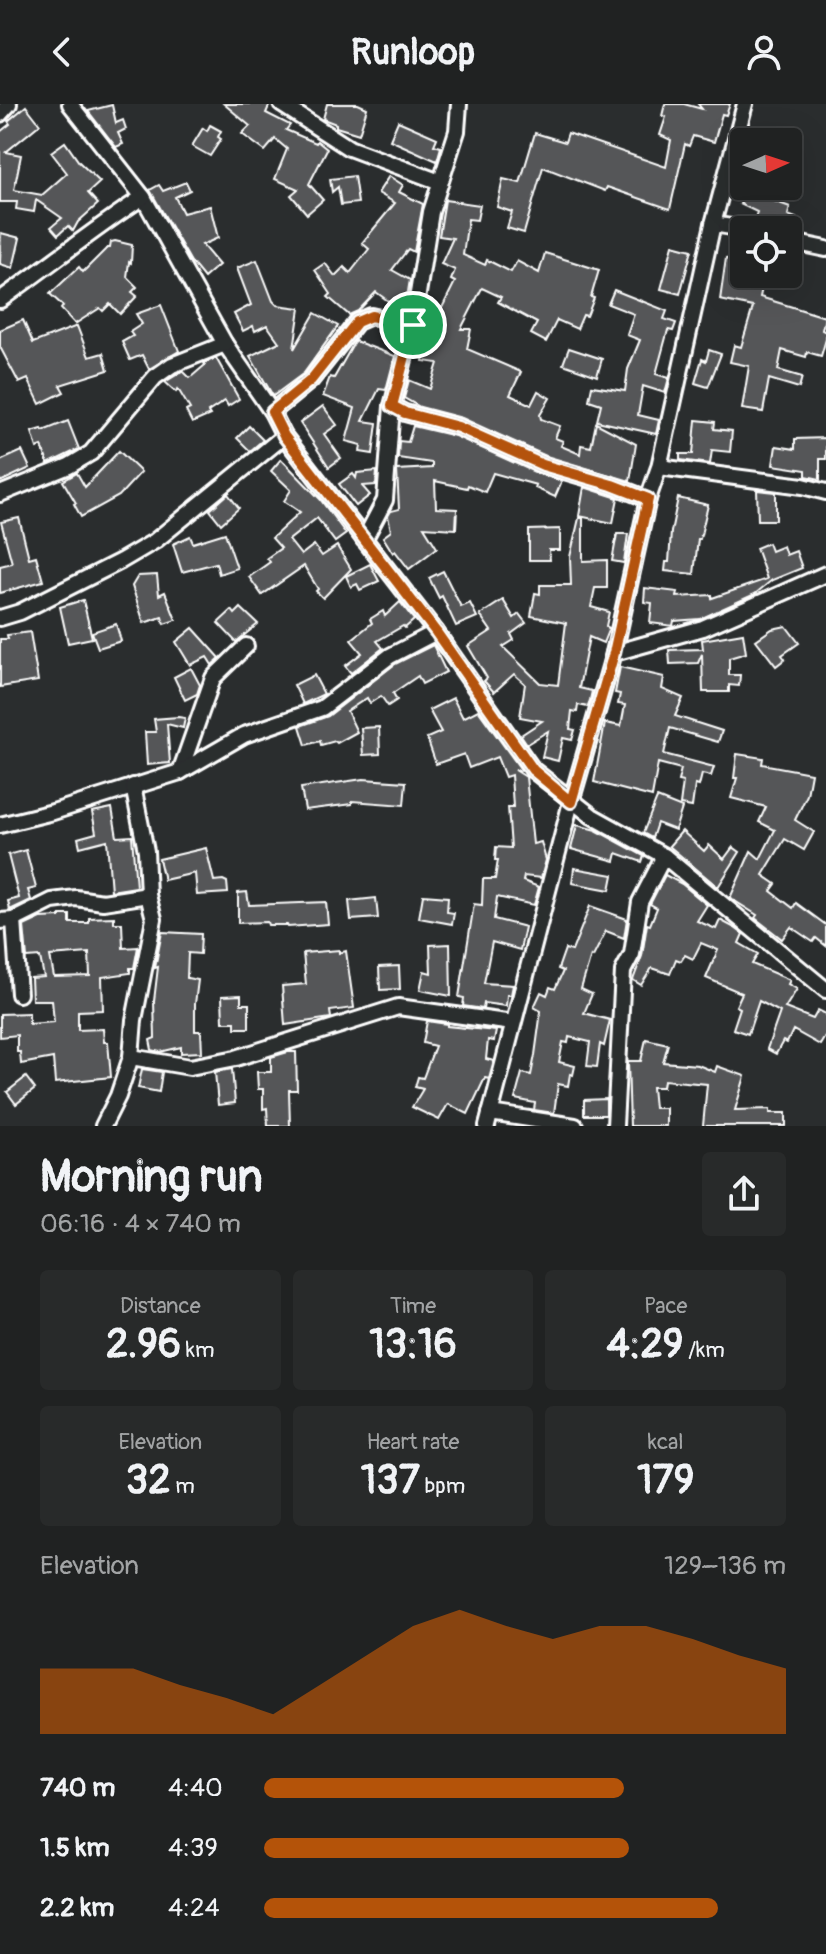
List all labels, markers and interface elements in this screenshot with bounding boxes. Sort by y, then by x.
icon: back [40,30,84,74]
text: Runloop [351,30,475,75]
icon: person [742,30,786,74]
north arrow [730,128,802,200]
map controls [730,128,802,288]
button: locate [730,216,802,288]
pin [379,291,447,359]
icon: arrive [391,303,435,347]
text: Morning run [40,1150,263,1205]
button: share [702,1152,786,1236]
text: 06:16 · 4 × 740 m [40,1208,241,1240]
text: Distance [120,1292,201,1320]
text: Time [390,1292,436,1320]
text: Pace [644,1292,687,1320]
text: 2.96 [106,1320,181,1369]
text: 13:16 [369,1320,457,1369]
text: 4:29 [607,1320,683,1369]
text: km [181,1336,215,1364]
text: /km [683,1336,725,1364]
text: Elevation [118,1428,202,1456]
text: Heart rate [367,1428,459,1456]
text: kcal [648,1428,684,1456]
text: 32 [126,1456,171,1505]
text: 137 [361,1456,420,1505]
text: 179 [637,1456,694,1505]
text: m [171,1472,195,1500]
text: bpm [420,1472,465,1500]
text: Elevation [40,1550,139,1582]
text: 129–136 m [664,1550,786,1582]
text: 740 m [40,1772,115,1804]
text: 4:40 [168,1772,223,1804]
text: 1.5 km [40,1832,110,1864]
text: 4:39 [168,1832,218,1864]
text: 2.2 km [40,1892,114,1924]
text: 4:24 [168,1892,220,1924]

